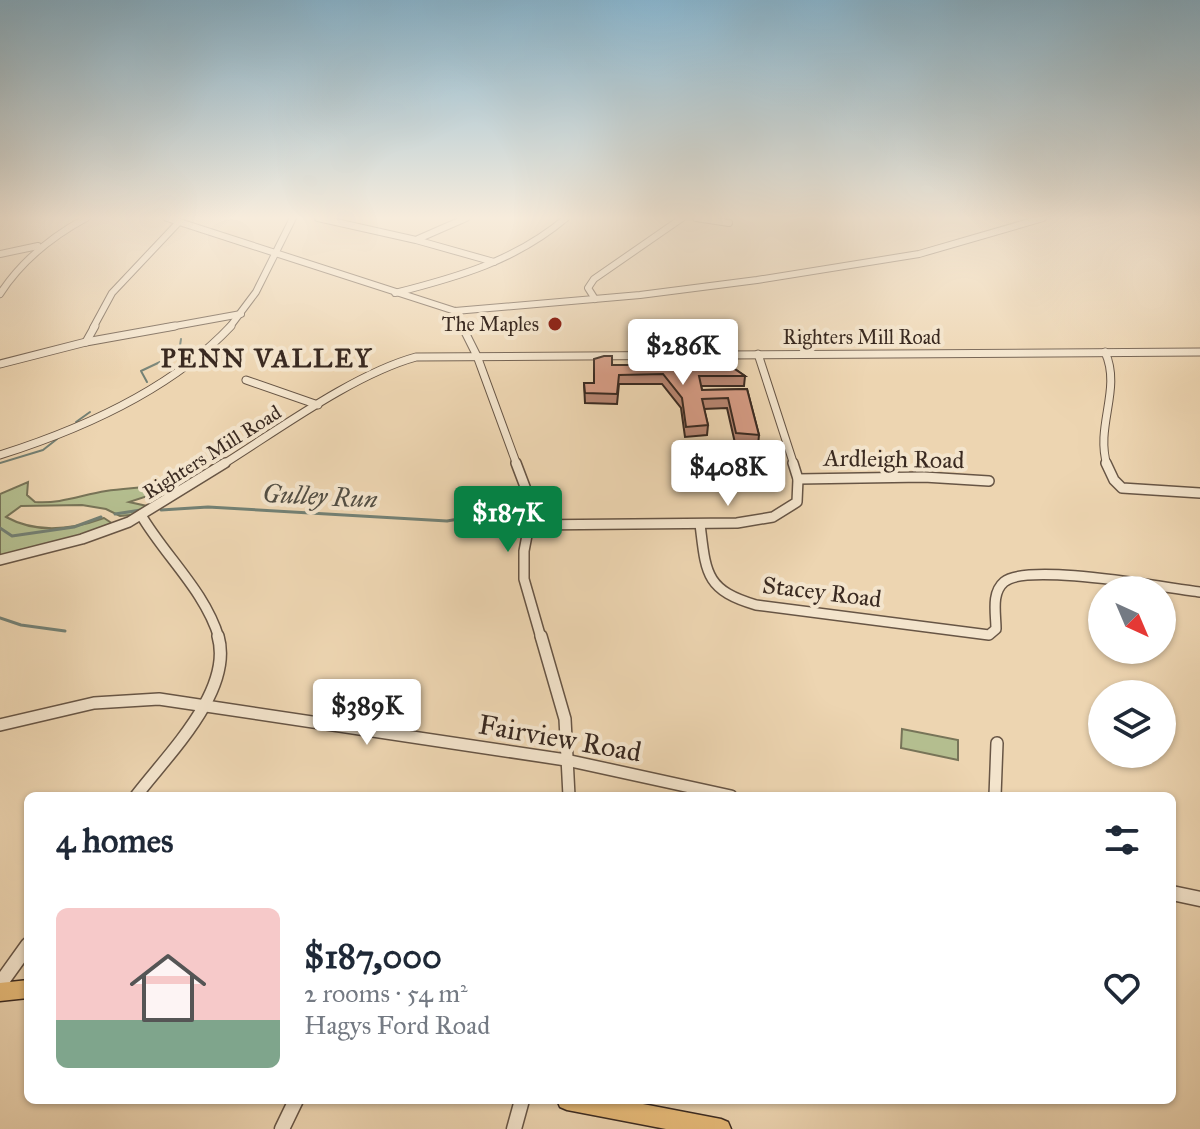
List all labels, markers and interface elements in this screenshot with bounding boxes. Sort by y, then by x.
place label: The Maples [442,312,539,336]
marker: The Maples [546,315,564,333]
pin: $286K [627,319,739,387]
street label: Righters Mill Road [783,325,941,350]
text: $286K [646,329,720,361]
district label: PENN VALLEY [161,342,373,374]
street label: Righters Mill Road [139,400,286,505]
pin: $408K [672,440,784,508]
street label: Ardleigh Road [822,443,965,475]
text: $408K [689,450,767,482]
water label: Gulley Run [262,477,379,515]
pin: $187K [452,486,564,554]
text: $187K [472,496,544,528]
street label: Stacey Road [761,570,883,614]
north arrow [1088,576,1176,664]
map controls [1088,576,1176,768]
pin: $389K [311,679,423,747]
button: layers [1088,680,1176,768]
text: $389K [331,689,403,721]
street label: Fairview Road [476,706,644,770]
icon: filters [1100,818,1144,862]
text: 4 homes [56,820,173,861]
text: $187,000 [304,936,442,977]
icon: home [120,940,216,1036]
icon: heart [1100,966,1144,1010]
text: 2 rooms · 54 m² [304,977,468,1009]
text: Hagys Ford Road [304,1009,490,1041]

